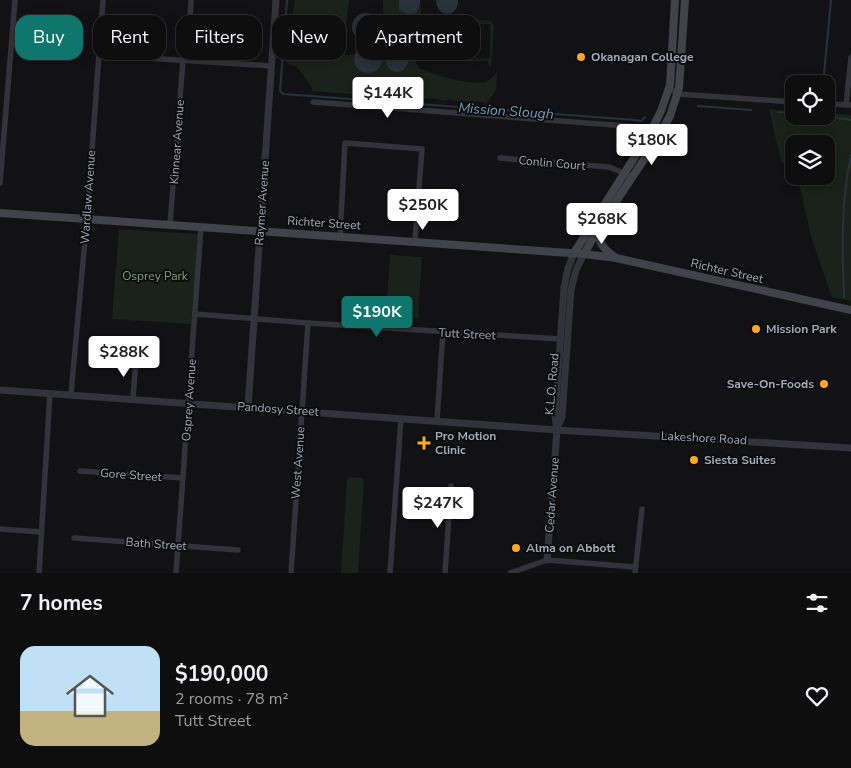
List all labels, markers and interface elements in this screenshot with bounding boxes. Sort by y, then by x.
chip: Buy [15,15,83,60]
chip: Rent [93,15,166,60]
chip: Filters [176,15,262,60]
chip: New [272,15,346,60]
chip: Apartment [356,15,480,60]
place label: Okanagan College [591,49,694,65]
marker: Okanagan College [575,51,587,63]
map controls [785,75,835,185]
button: locate [785,75,835,125]
pin: $144K [353,76,423,119]
text: $144K [363,82,413,104]
water label: Mission Slough [458,98,554,124]
street label: Kinnear Avenue [166,99,188,185]
pin: $180K [617,124,687,166]
text: $180K [627,129,677,151]
button: layers [785,135,835,185]
street label: Wardlaw Avenue [77,150,99,244]
street label: Conlin Court [518,152,587,174]
street label: Raymer Avenue [251,160,273,246]
pin: $250K [388,188,458,231]
text: $250K [398,194,448,216]
pin: $268K [567,202,637,245]
text: $268K [577,208,627,230]
street label: Richter Street [287,212,362,234]
street label: Richter Street [689,255,766,287]
park label: Osprey Park [122,268,189,284]
pin: $190K [342,296,412,338]
text: $190K [352,301,402,323]
place label: Mission Park [766,321,837,337]
marker: Mission Park [750,323,762,335]
street label: Tutt Street [438,325,497,344]
pin: $288K [89,336,159,378]
text: $288K [99,341,149,363]
street label: K.L.O. Road [541,352,563,416]
street label: Osprey Avenue [178,358,200,442]
place label: Save-On-Foods [727,376,814,392]
marker: Save-On-Foods [818,378,830,390]
street label: Pandosy Street [237,398,320,420]
street label: West Avenue [287,426,309,500]
place label: Pro Motion Clinic [435,428,496,458]
street label: Lakeshore Road [661,428,747,448]
marker: Pro Motion Clinic [417,436,431,450]
place label: Siesta Suites [704,452,776,468]
marker: Siesta Suites [688,454,700,466]
street label: Cedar Avenue [541,457,563,533]
street label: Gore Street [100,465,163,485]
pin: $247K [403,486,473,529]
text: $247K [413,492,463,514]
street label: Bath Street [125,534,188,554]
place label: Alma on Abbott [526,540,616,556]
marker: Alma on Abbott [510,542,522,554]
text: 7 homes [20,589,103,617]
icon: filters [803,589,831,617]
text: $190,000 [175,660,268,688]
icon: home [60,666,120,726]
icon: heart [803,682,831,710]
text: 2 rooms · 78 m² [175,688,288,710]
text: Tutt Street [175,710,251,732]

